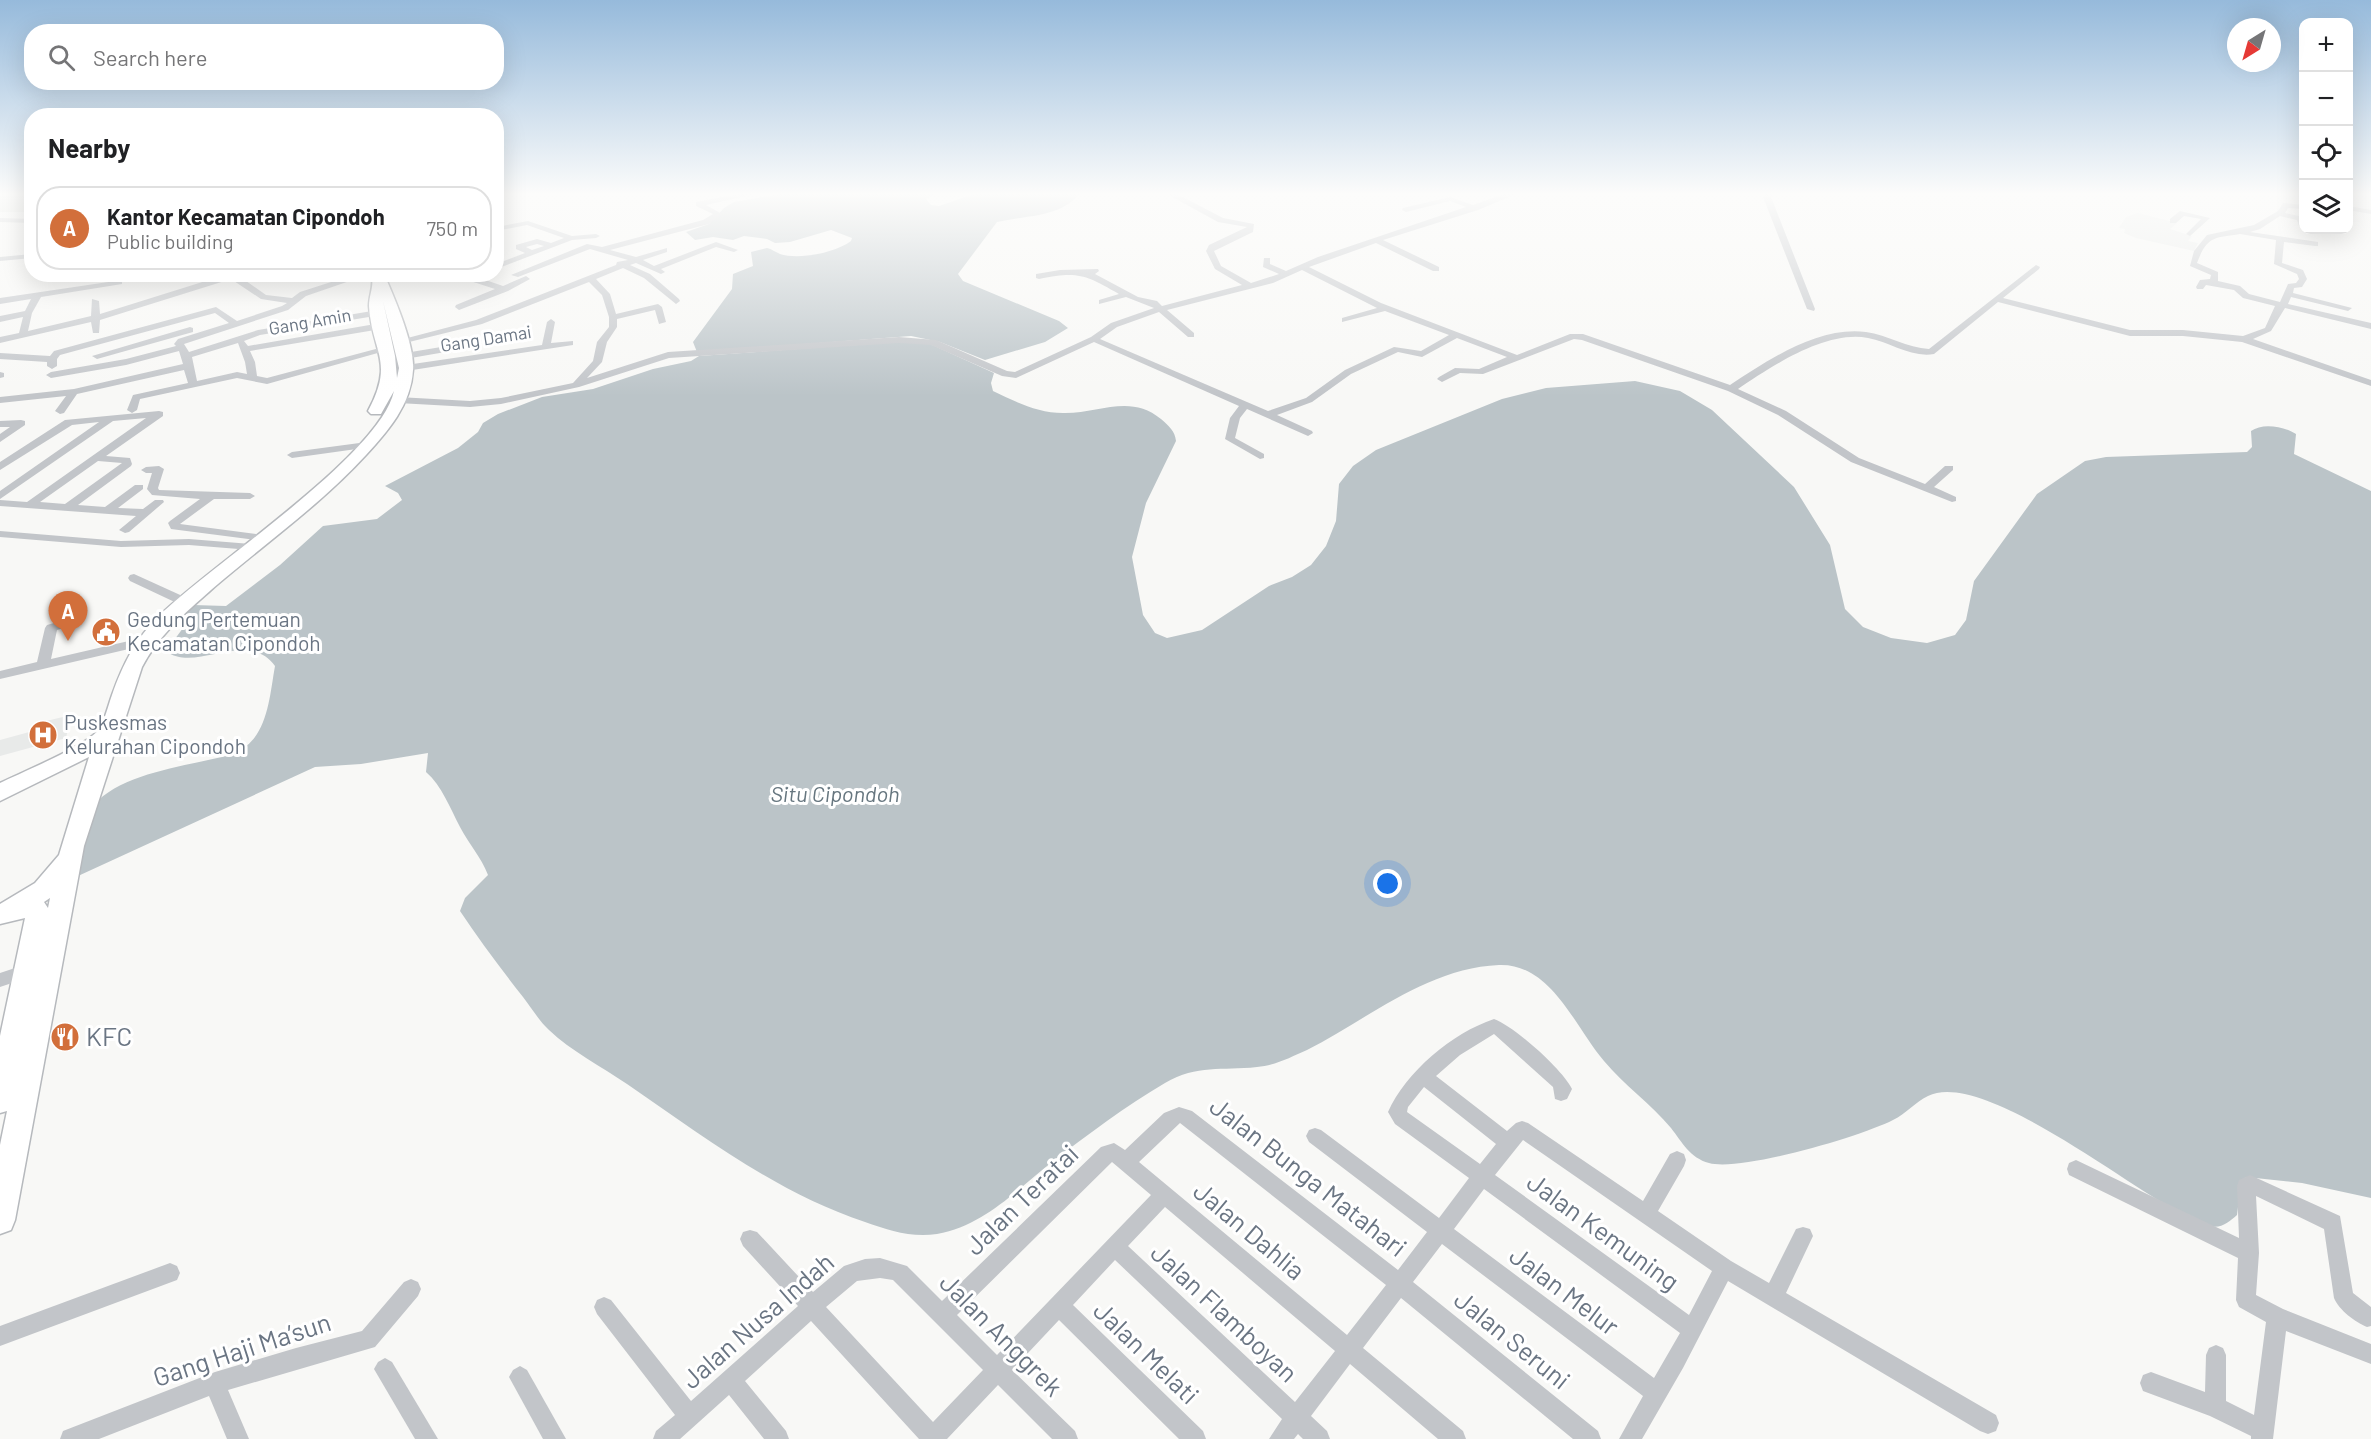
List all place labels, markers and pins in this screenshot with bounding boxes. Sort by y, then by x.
pin: A [48,592,88,641]
place label: Gedung Pertemuan Kecamatan Cipondoh [127,606,321,655]
public building icon: Gedung Pertemuan Kecamatan Cipondoh [90,616,122,648]
place label: Puskesmas Kelurahan Cipondoh [64,709,246,758]
hospital icon: Puskesmas Kelurahan Cipondoh [27,719,59,751]
place label: KFC [86,1020,132,1051]
restaurant icon: KFC [49,1021,81,1053]

